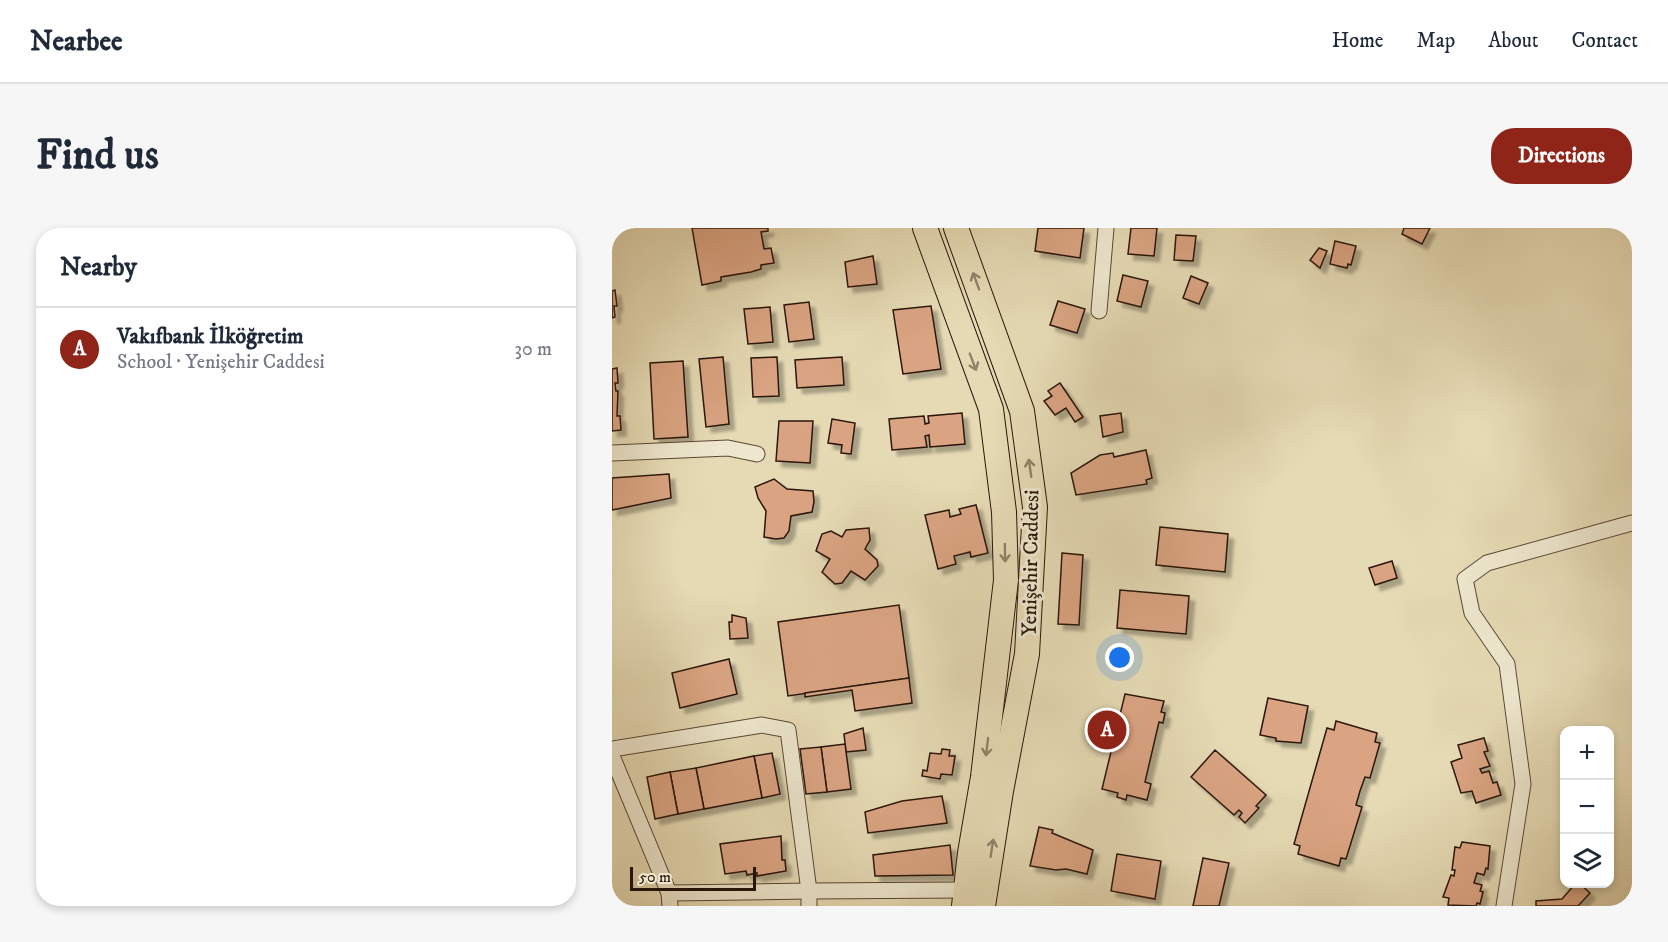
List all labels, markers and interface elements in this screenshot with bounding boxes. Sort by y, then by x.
text: Nearbee [30,24,123,59]
text: Home [1332,28,1384,54]
text: Map [1417,28,1455,54]
text: About [1488,28,1539,54]
text: Contact [1572,28,1638,54]
button: Directions [1491,128,1632,184]
text: Find us [36,130,159,182]
text: Nearby [60,251,137,284]
one-way arrow [969,273,980,291]
text: Vakıfbank İlköğretim [117,323,304,350]
text: A [73,337,86,362]
text: 30 m [514,337,552,362]
text: School · Yenişehir Caddesi [117,350,325,375]
one-way arrow [969,352,980,371]
one-way arrow [1024,459,1035,478]
street label: Yenişehir Caddesi [1017,490,1045,636]
one-way arrow [999,542,1011,562]
your location [1105,643,1134,672]
pin: A [1088,708,1126,752]
map controls [1560,726,1614,888]
button: + [1560,726,1614,780]
one-way arrow [981,736,992,756]
button: − [1560,780,1614,834]
button: layers [1560,834,1614,888]
one-way arrow [986,839,997,858]
scale bar [630,864,756,892]
text: 50 m [639,867,671,887]

